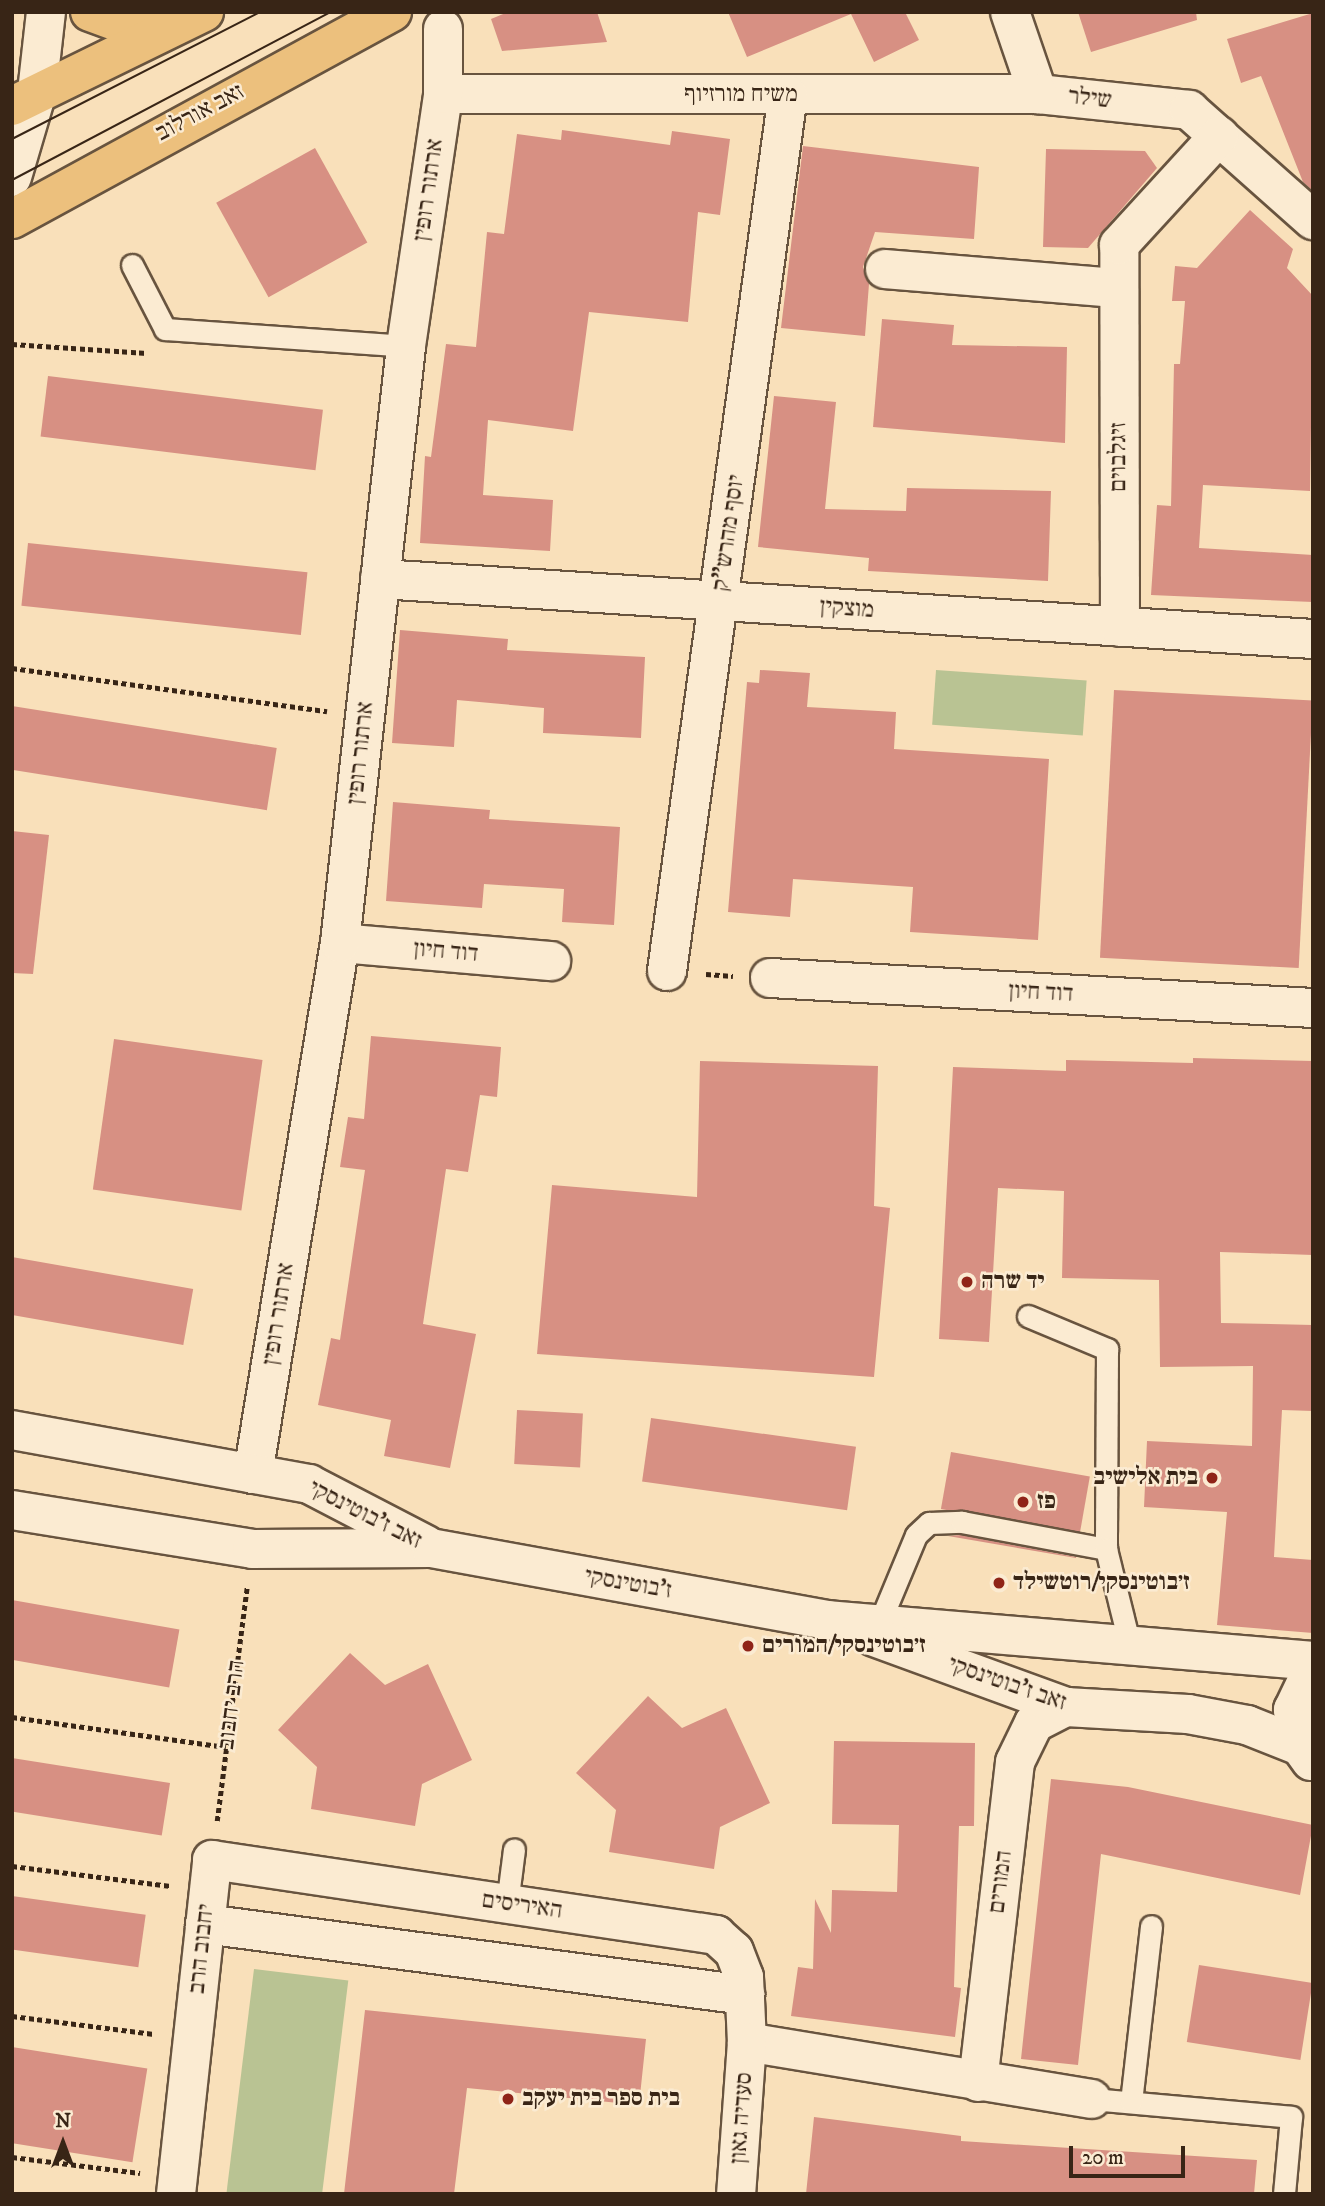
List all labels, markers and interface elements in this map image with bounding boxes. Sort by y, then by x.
street label: זאב אורלוב [151,78,249,148]
street label: משיח מורזיוף [684,81,798,109]
street label: שילר [1067,82,1113,116]
street label: ארתור רופין [408,137,450,243]
street label: זיגלבוים [1105,422,1133,492]
street label: יוסף מהרש"ק [707,473,751,593]
street label: מוצקין [819,593,875,625]
street label: ארתור רופין [341,700,381,806]
street label: דוד חיון [412,935,480,969]
street label: דוד חיון [1008,977,1074,1009]
street label: ארתור רופין [257,1261,301,1367]
place label: יד שרה [981,1268,1045,1296]
marker: יד שרה [959,1274,975,1290]
place label: בית אלישיב [1094,1464,1198,1492]
marker: בית אלישיב [1204,1470,1220,1486]
street label: זאב ז'בוטינסקי [303,1474,427,1556]
place label: פז [1037,1488,1056,1516]
marker: פז [1015,1494,1031,1510]
street label: ז'בוטינסקי [582,1562,674,1606]
place label: ז׳בוטינסקי/רוטשילד [1013,1569,1190,1597]
marker: ז׳בוטינסקי/רוטשילד [991,1575,1007,1591]
place label: ז׳בוטינסקי/המורים [762,1632,926,1660]
marker: ז׳בוטינסקי/המורים [740,1638,756,1654]
street label: זאב ז'בוטינסקי [944,1650,1070,1718]
street label: הרב יחבוב [212,1658,252,1752]
street label: המורים [983,1849,1019,1915]
street label: האיריסים [480,1886,564,1926]
street label: יחבוב הרב [183,1903,221,1995]
street label: סעדיה גאון [724,2071,760,2165]
place label: בית ספר בית יעקב [522,2085,680,2113]
marker: בית ספר בית יעקב [500,2091,516,2107]
north arrow [28,2108,98,2178]
text: N [55,2110,71,2133]
scale bar [1073,2132,1188,2176]
text: 20 m [1082,2145,1124,2171]

